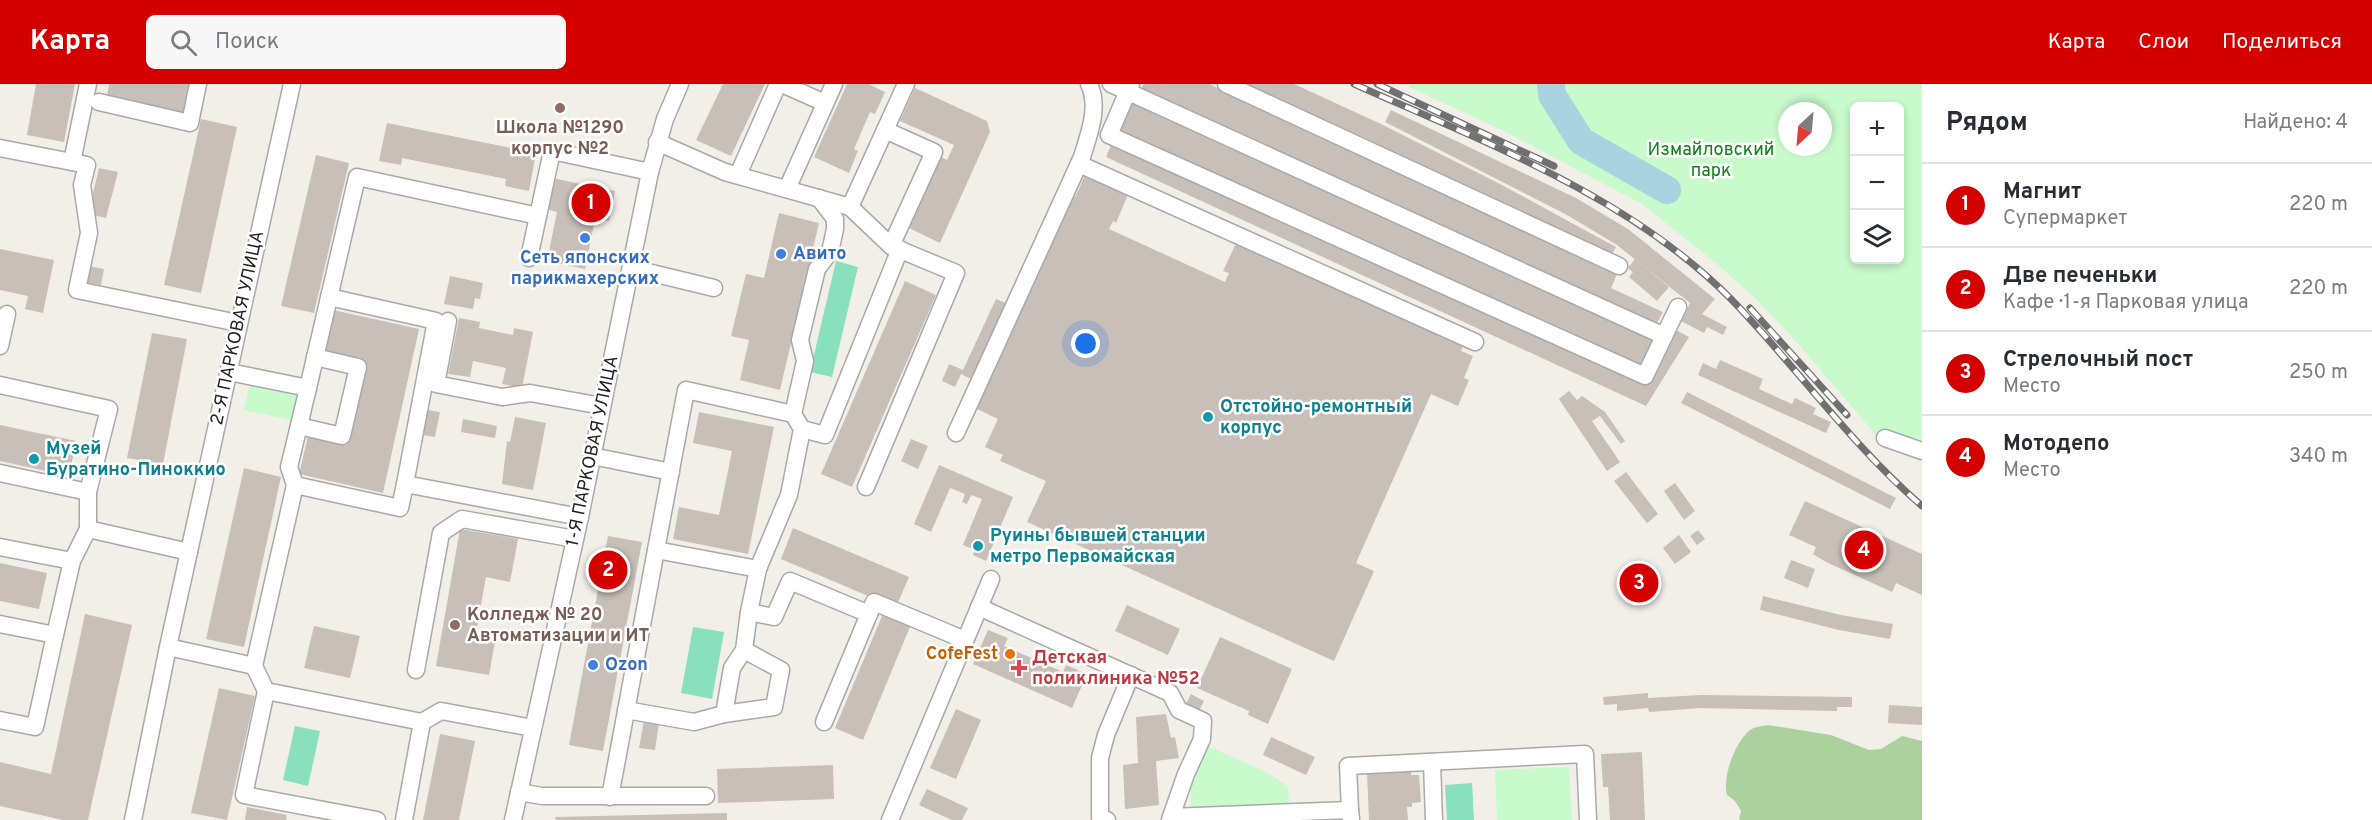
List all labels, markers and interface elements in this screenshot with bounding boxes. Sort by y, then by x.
search box [146,15,566,69]
text: Карта [30,24,110,60]
icon: search [167,26,200,59]
text: Поиск [215,29,279,56]
text: Карта [2048,29,2105,56]
text: Слои [2138,29,2189,56]
text: Поделиться [2222,29,2342,56]
marker: Школа №1290 корпус №2 [553,101,567,115]
north arrow [1778,102,1832,156]
map controls [1850,102,1904,264]
button: + [1850,102,1904,156]
text: Рядом [1946,107,2028,140]
text: Найдено: 4 [2243,110,2348,136]
place label: Школа №1290 корпус №2 [496,117,624,161]
park label: Измайловский парк [1648,139,1774,183]
button: − [1850,156,1904,210]
text: Магнит [2003,179,2081,206]
pin: 1 [572,180,610,226]
text: 1 [1962,192,1970,218]
text: 220 m [2289,192,2348,218]
text: Супермаркет [2003,206,2127,232]
button: layers [1850,210,1904,264]
street label: 2-Я ПАРКОВАЯ УЛИЦА [206,229,270,427]
marker: Сеть японских парикмахерских [578,231,592,245]
place label: Авито [793,243,847,266]
place label: Сеть японских парикмахерских [511,247,659,291]
marker: Авито [774,247,788,261]
text: Две печеньки [2003,263,2157,290]
text: 2 [1959,276,1972,302]
text: 220 m [2289,276,2348,302]
text: Кафе · 1-я Парковая улица [2003,290,2249,316]
your location [1071,329,1100,358]
text: Стрелочный пост [2003,347,2193,374]
street label: 1-Я ПАРКОВАЯ УЛИЦА [562,353,624,549]
text: 3 [1960,360,1972,386]
text: 250 m [2289,360,2348,386]
text: Место [2003,374,2061,400]
place label: Отстойно-ремонтный корпус [1220,396,1412,440]
marker: Отстойно-ремонтный корпус [1201,410,1215,424]
text: Мотодепо [2003,431,2109,458]
place label: Музей Буратино-Пиноккио [46,438,226,482]
text: 4 [1959,444,1972,470]
text: 340 m [2289,444,2348,470]
marker: Музей Буратино-Пиноккио [27,452,41,466]
text: Место [2003,458,2061,484]
place label: Руины бывшей станции метро Первомайская [990,525,1206,569]
pin: 4 [1844,528,1884,572]
marker: Руины бывшей станции метро Первомайская [971,539,985,553]
pin: 2 [588,548,628,592]
pin: 3 [1620,560,1658,606]
place label: Колледж № 20 Автоматизации и ИТ [467,604,649,648]
marker: Колледж № 20 Автоматизации и ИТ [448,618,462,632]
place label: CofeFest [926,643,998,666]
marker: CofeFest [1003,647,1017,661]
place label: Детская поликлиника №52 [1032,647,1200,691]
place label: Ozon [605,654,648,677]
marker: Ozon [586,658,600,672]
marker: Детская поликлиника №52 [1010,659,1028,677]

